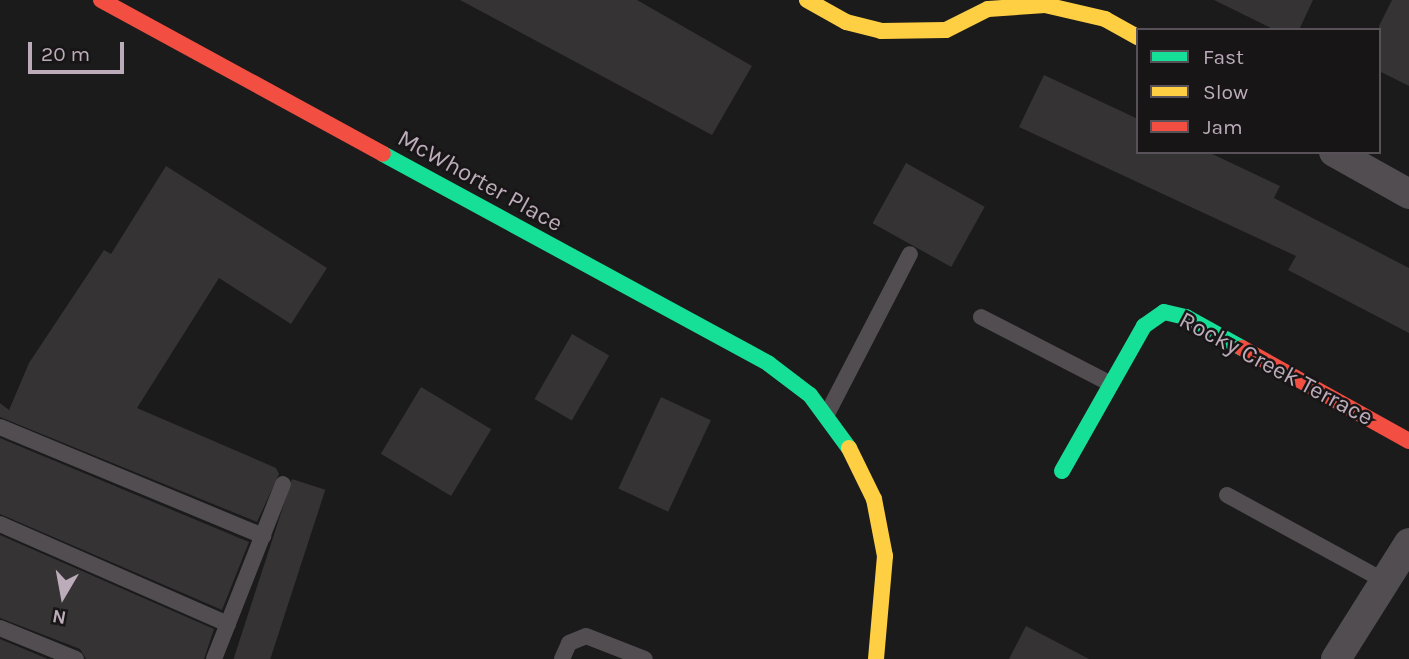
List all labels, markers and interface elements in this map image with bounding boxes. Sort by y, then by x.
scale bar [32,28,128,72]
legend [1136,28,1381,154]
text: 20 m [41,42,90,66]
text: Fast [1203,45,1244,69]
text: Slow [1203,80,1248,104]
text: Jam [1203,115,1243,139]
street label: McWhorter Place [393,124,567,238]
street label: Rocky Creek Terrace [1174,306,1378,432]
north arrow [28,561,98,631]
text: N [51,605,68,629]

